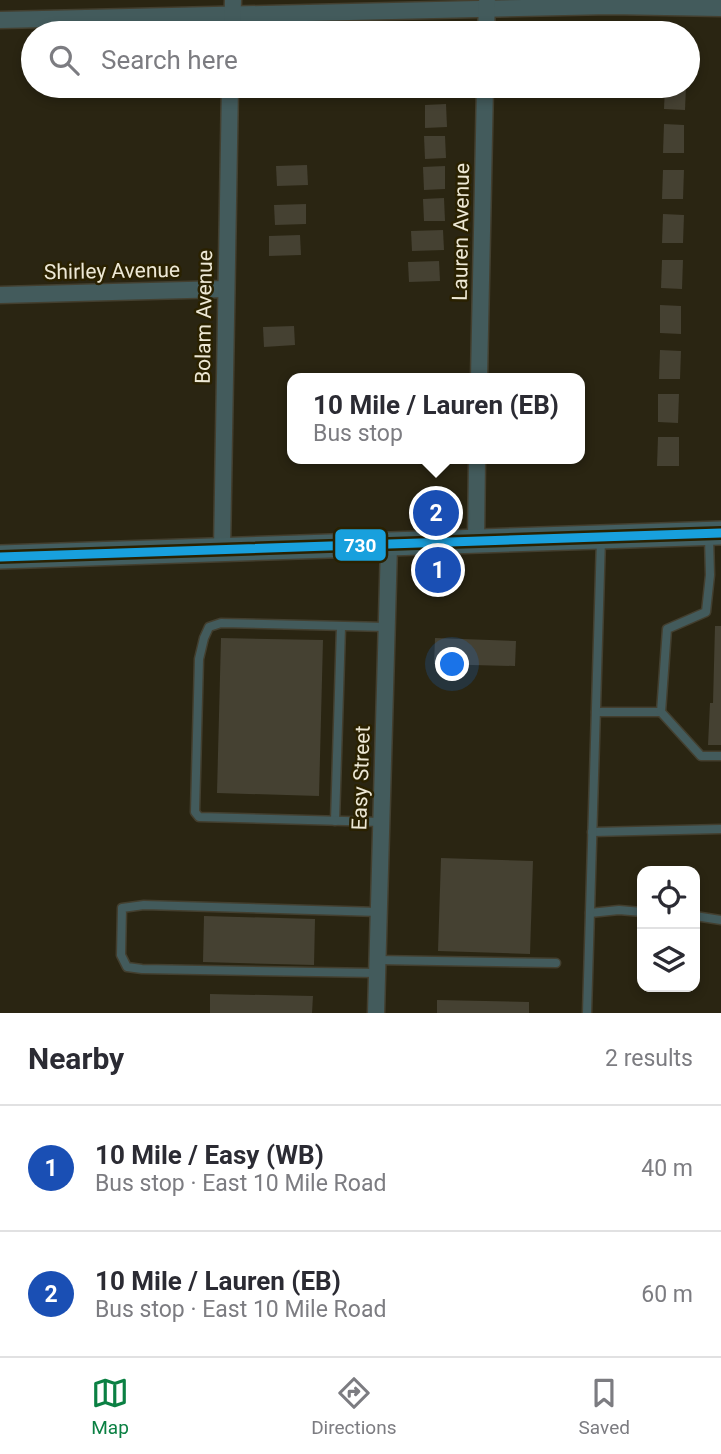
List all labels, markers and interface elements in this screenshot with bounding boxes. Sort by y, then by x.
search box [21,21,700,98]
icon: search [45,41,83,79]
text: Search here [101,45,238,75]
street label: Lauren Avenue [448,163,474,301]
street label: Bolam Avenue [191,250,217,384]
street label: Shirley Avenue [44,258,180,284]
popup [287,373,585,464]
text: 10 Mile / Lauren (EB) [313,390,559,420]
text: Bus stop [313,420,403,447]
pin: 2 [413,487,459,539]
line badge: 730 [334,528,387,562]
text: 730 [344,534,376,557]
pin: 1 [415,544,461,596]
your location [435,647,469,681]
street label: Easy Street [347,725,375,831]
map controls [637,866,700,992]
button: locate [637,866,700,929]
button: layers [637,929,700,992]
text: Nearby [28,1041,124,1076]
text: 2 results [605,1045,693,1072]
text: 10 Mile / Easy (WB) [95,1140,324,1170]
text: 1 [44,1155,58,1182]
text: 40 m [641,1155,693,1182]
text: Bus stop · East 10 Mile Road [95,1170,386,1197]
text: 10 Mile / Lauren (EB) [95,1266,341,1296]
text: 2 [44,1281,58,1308]
text: 60 m [641,1281,693,1308]
text: Bus stop · East 10 Mile Road [95,1296,386,1323]
tab: Map [91,1374,129,1439]
tab: Directions [311,1374,396,1439]
tab: Saved [579,1374,630,1439]

